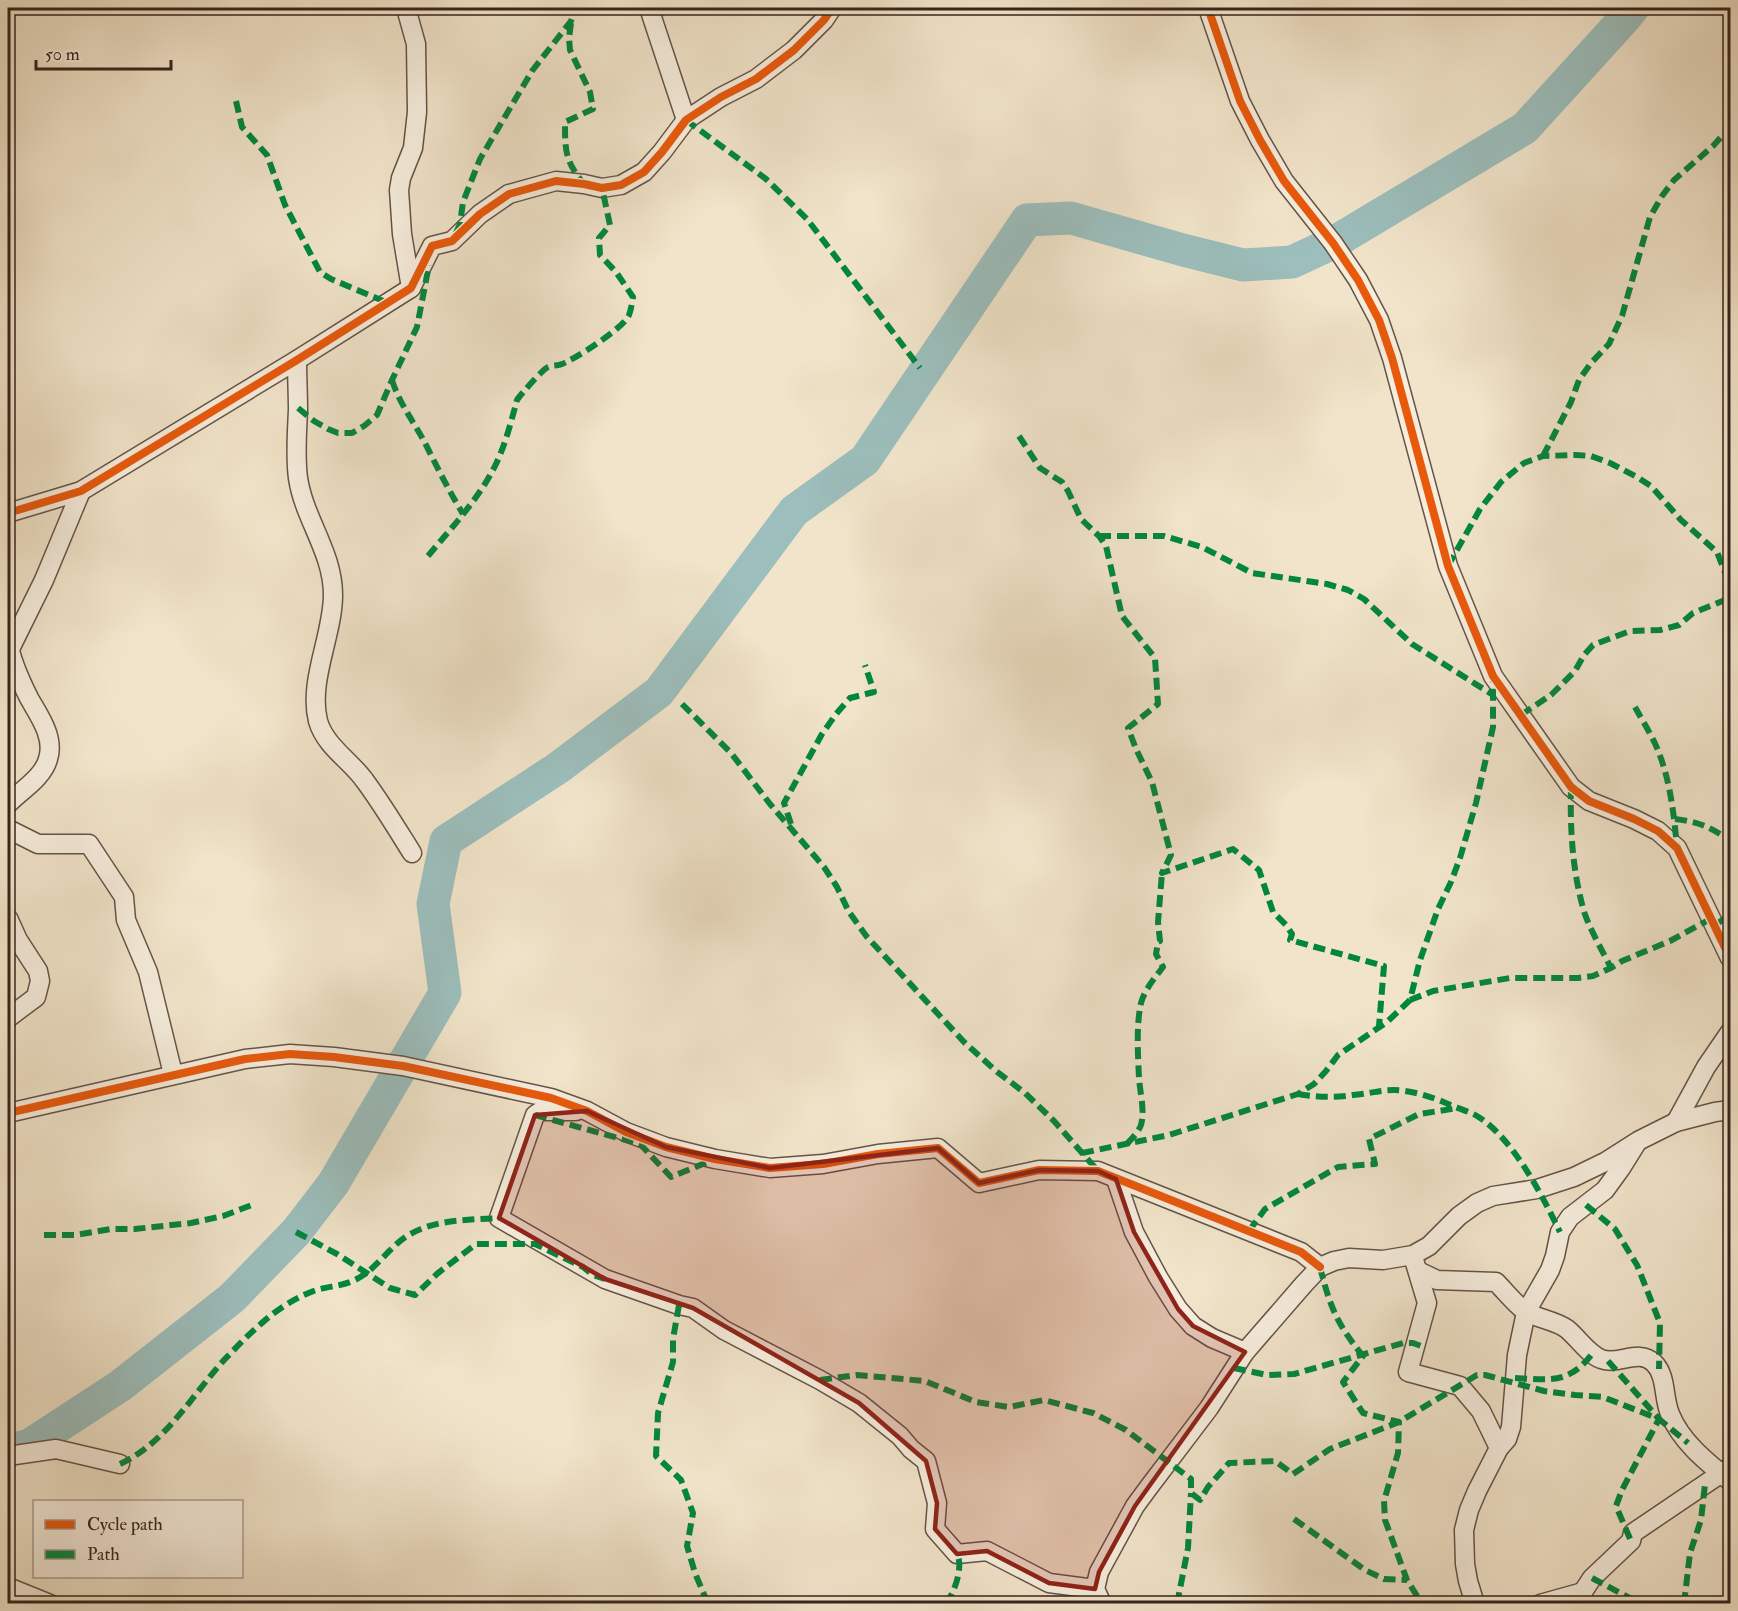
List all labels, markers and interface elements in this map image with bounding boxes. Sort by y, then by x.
scale bar [36,33,171,71]
text: 50 m [45,43,80,66]
legend [33,1500,243,1578]
text: Cycle path [87,1513,163,1536]
text: Path [87,1543,120,1566]

